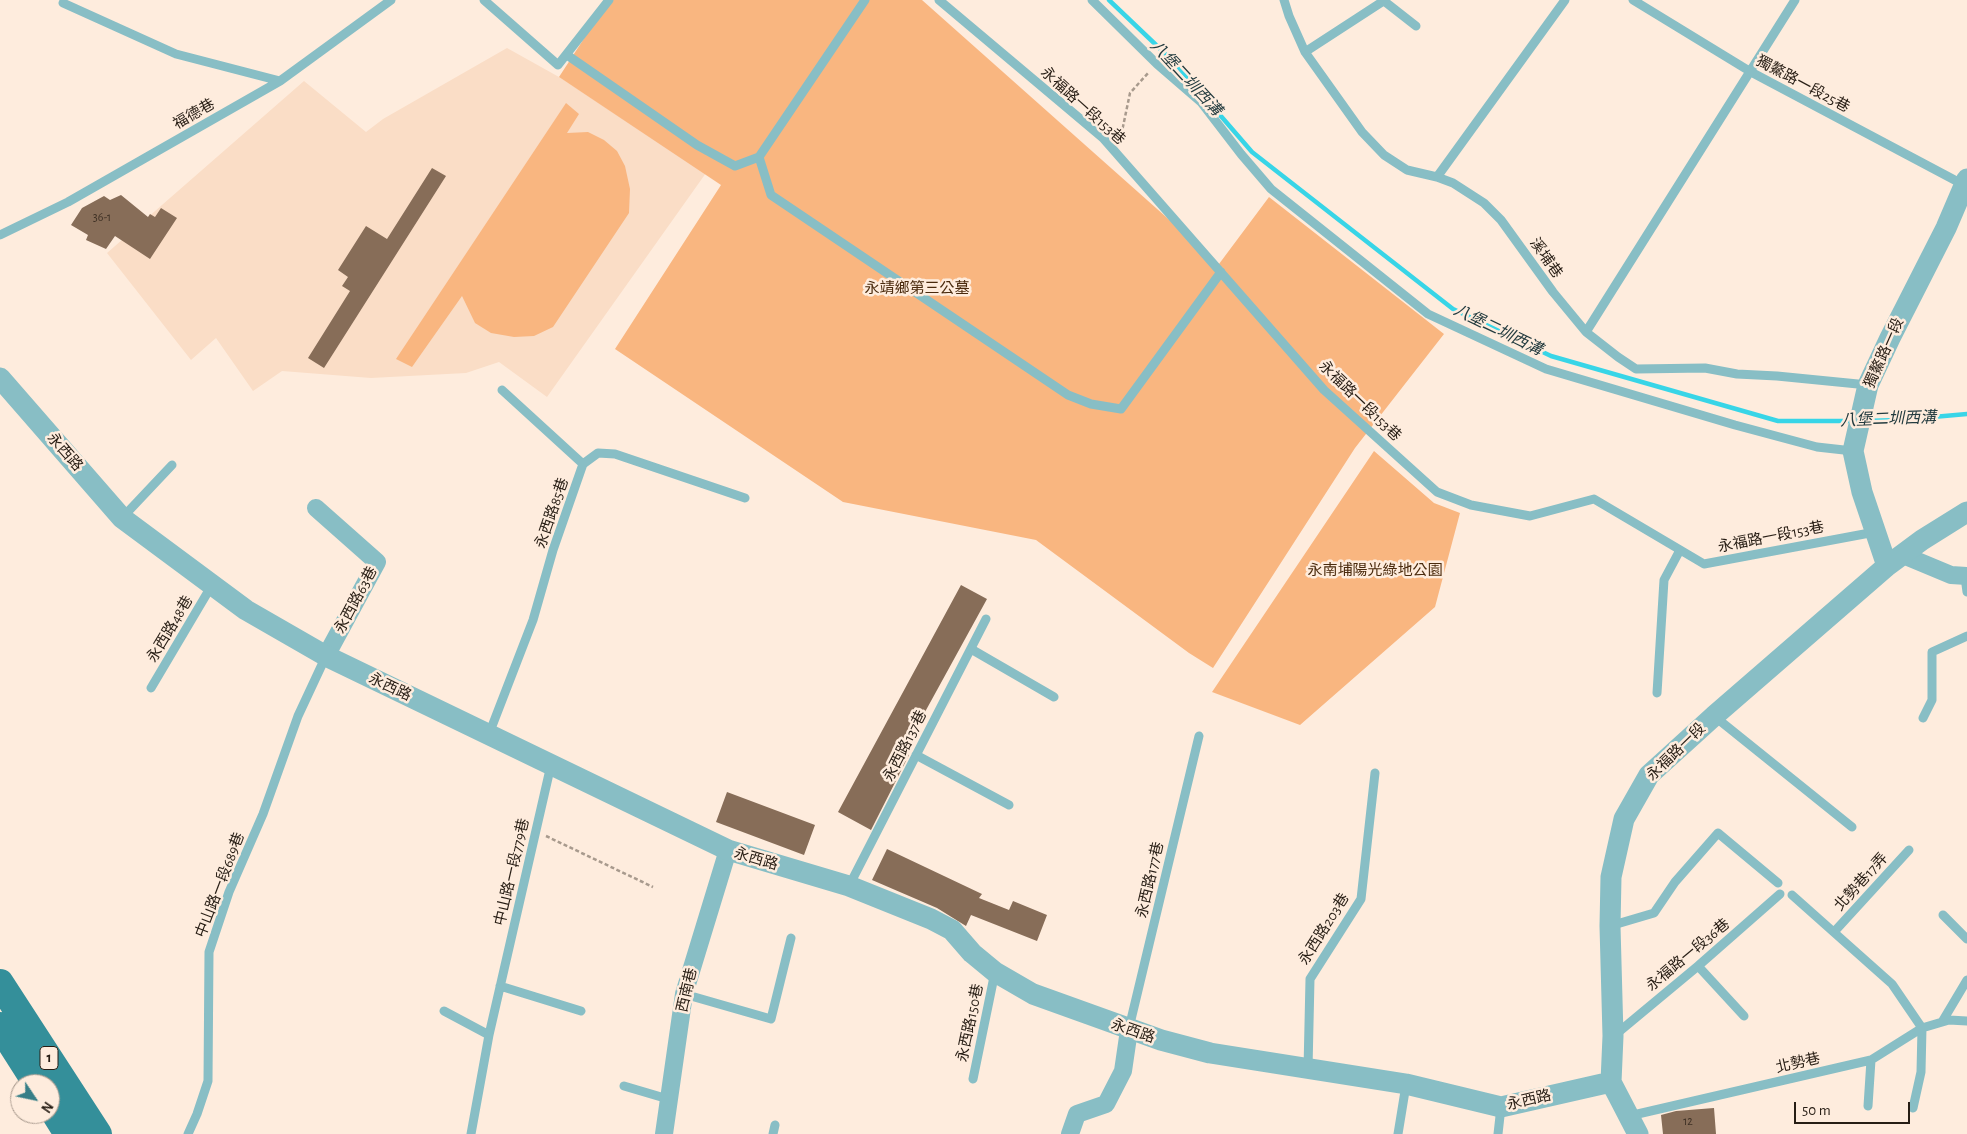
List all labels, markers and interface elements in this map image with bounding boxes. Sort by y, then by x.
water label: 八堡二圳西溝 [1146,36,1226,120]
street label: 獨鰲路一段25巷 [1753,52,1853,116]
street label: 永福路一段153巷 [1037,63,1129,149]
street label: 福德巷 [170,95,218,133]
house number: 36-1 [93,210,111,224]
street label: 溪埔巷 [1526,234,1566,282]
park label: 永靖鄉第三公墓 [865,279,969,297]
water label: 八堡二圳西溝 [1451,300,1545,360]
street label: 獨鰲路一段 [1861,315,1907,391]
street label: 永福路一段153巷 [1315,357,1405,445]
water label: 八堡二圳西溝 [1840,408,1936,430]
street label: 永西路 [43,429,87,475]
street label: 永西路85巷 [532,475,572,551]
street label: 永福路一段153巷 [1716,518,1826,556]
park label: 永南埔陽光綠地公園 [1308,561,1442,579]
street label: 永西路63巷 [331,563,381,637]
street label: 永西路48巷 [143,593,197,665]
street label: 永西路 [366,669,414,705]
street label: 永西路137巷 [879,707,931,785]
street label: 永福路一段 [1643,719,1709,785]
street label: 中山路一段779巷 [491,817,533,927]
street label: 中山路一段689巷 [192,830,248,940]
street label: 永西路177巷 [1132,840,1168,920]
street label: 永西路 [732,844,780,874]
street label: 北勢巷17弄 [1830,849,1892,915]
street label: 永西路203巷 [1295,890,1353,968]
street label: 永福路一段36巷 [1643,915,1733,995]
street label: 西南巷 [673,966,701,1014]
street label: 永西路150巷 [953,982,987,1064]
street label: 永西路 [1109,1015,1157,1047]
road number: 1 [40,1046,58,1070]
street label: 北勢巷 [1774,1049,1822,1077]
north arrow [10,1074,60,1124]
street label: 永西路 [1505,1086,1553,1114]
scale bar [1797,1092,1913,1124]
text: N [38,1099,55,1115]
text: 50 m [1802,1103,1831,1118]
house number: 12 [1683,1114,1693,1128]

